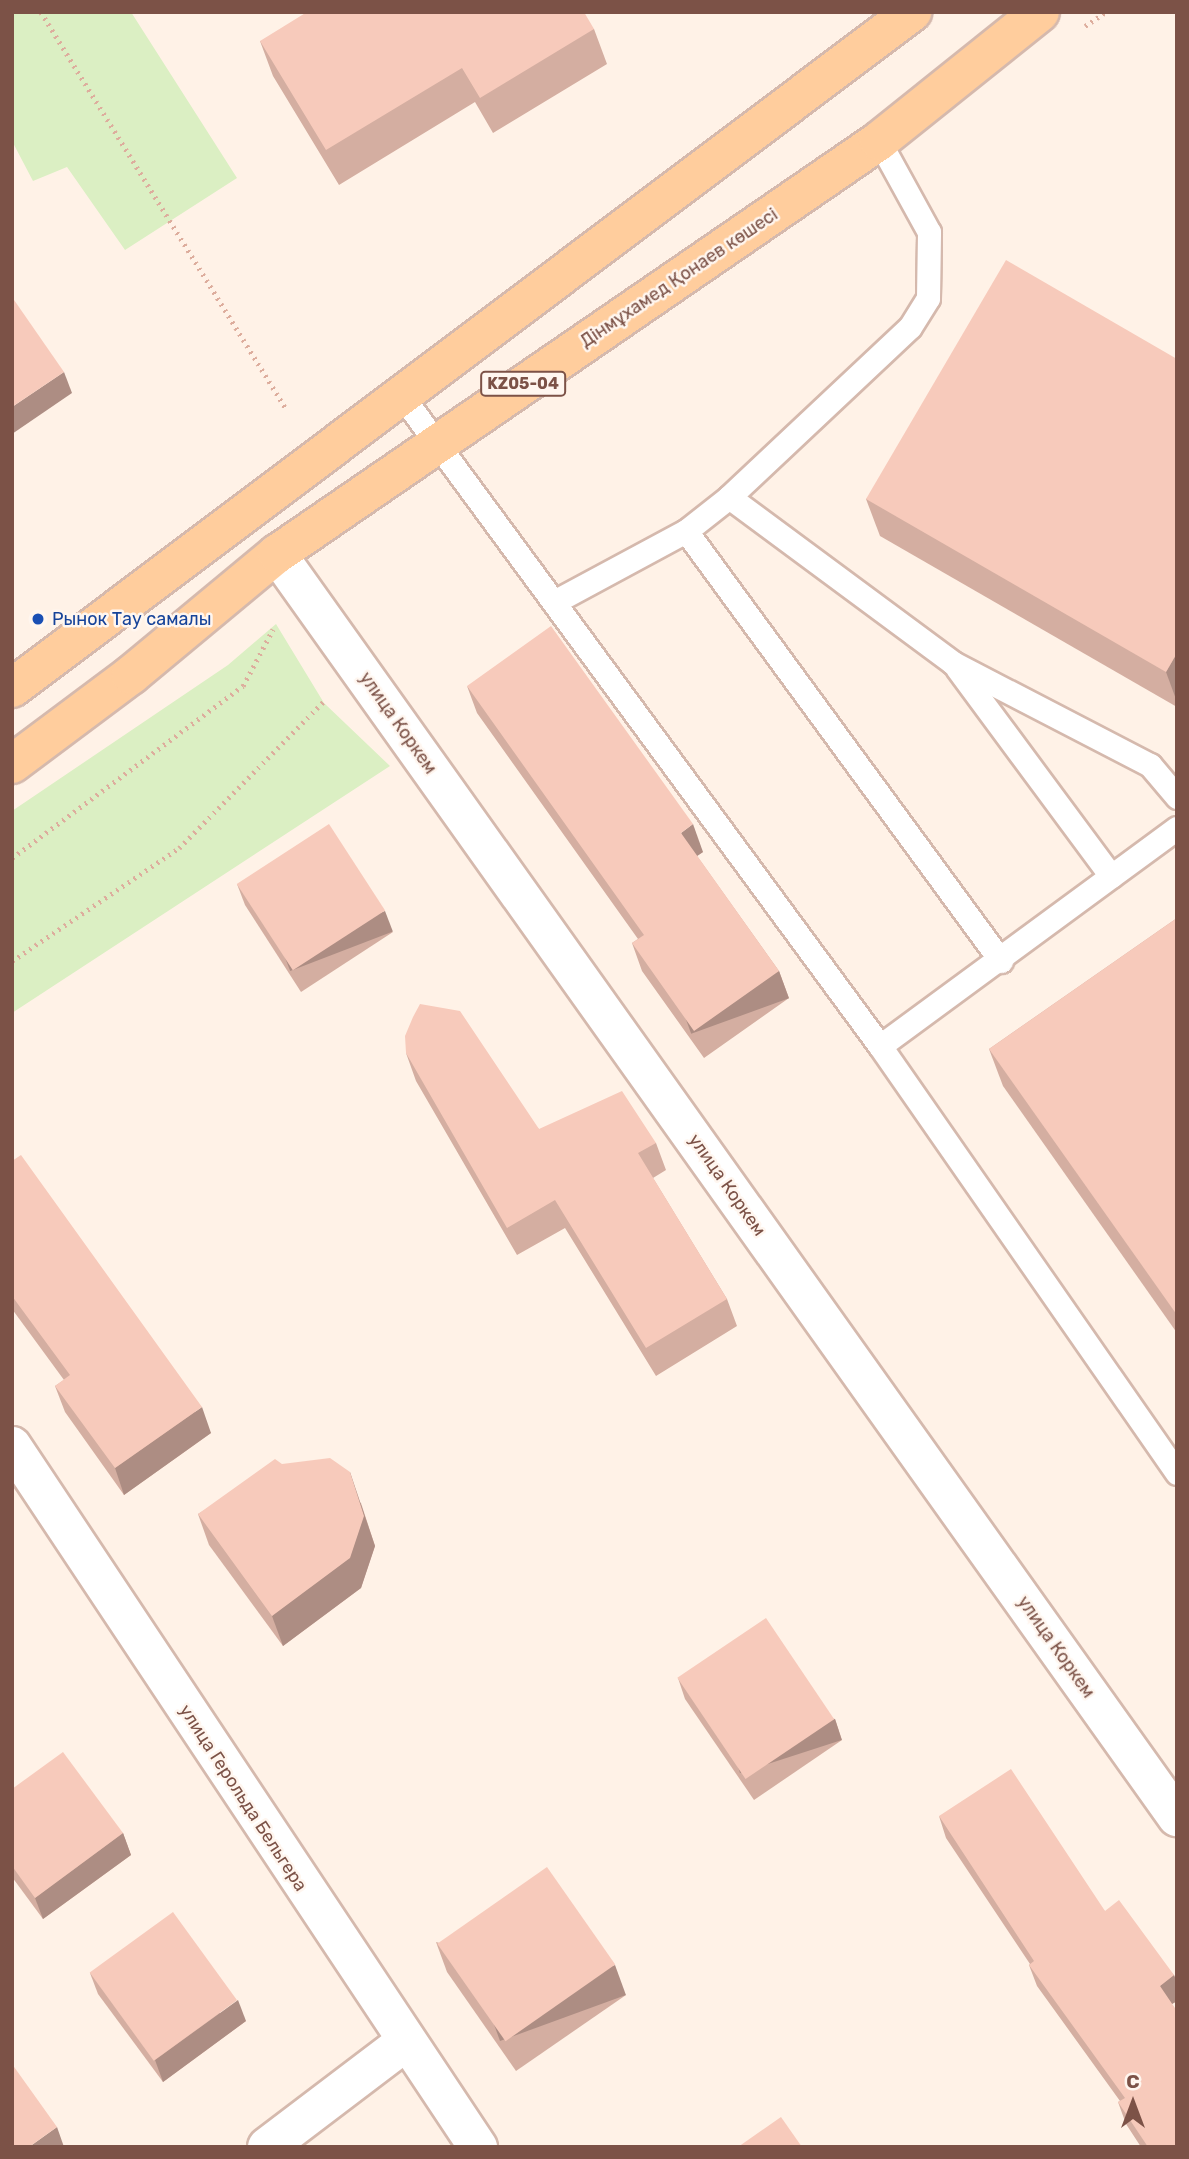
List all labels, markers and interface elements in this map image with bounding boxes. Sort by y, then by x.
street label: Дінмұхамед Қонаев көшесі [576,204,782,352]
road number: KZ05-04 [479,372,567,396]
place label: Рынок Тау самалы [52,608,212,630]
marker: Рынок Тау самалы [30,611,46,627]
street label: улица Коркем [355,668,441,778]
street label: улица Коркем [684,1130,770,1240]
street label: улица Коркем [1013,1592,1099,1702]
street label: улица Герольда Бельгера [175,1701,311,1895]
north arrow [1098,2068,1168,2138]
text: С [1126,2070,1140,2093]

